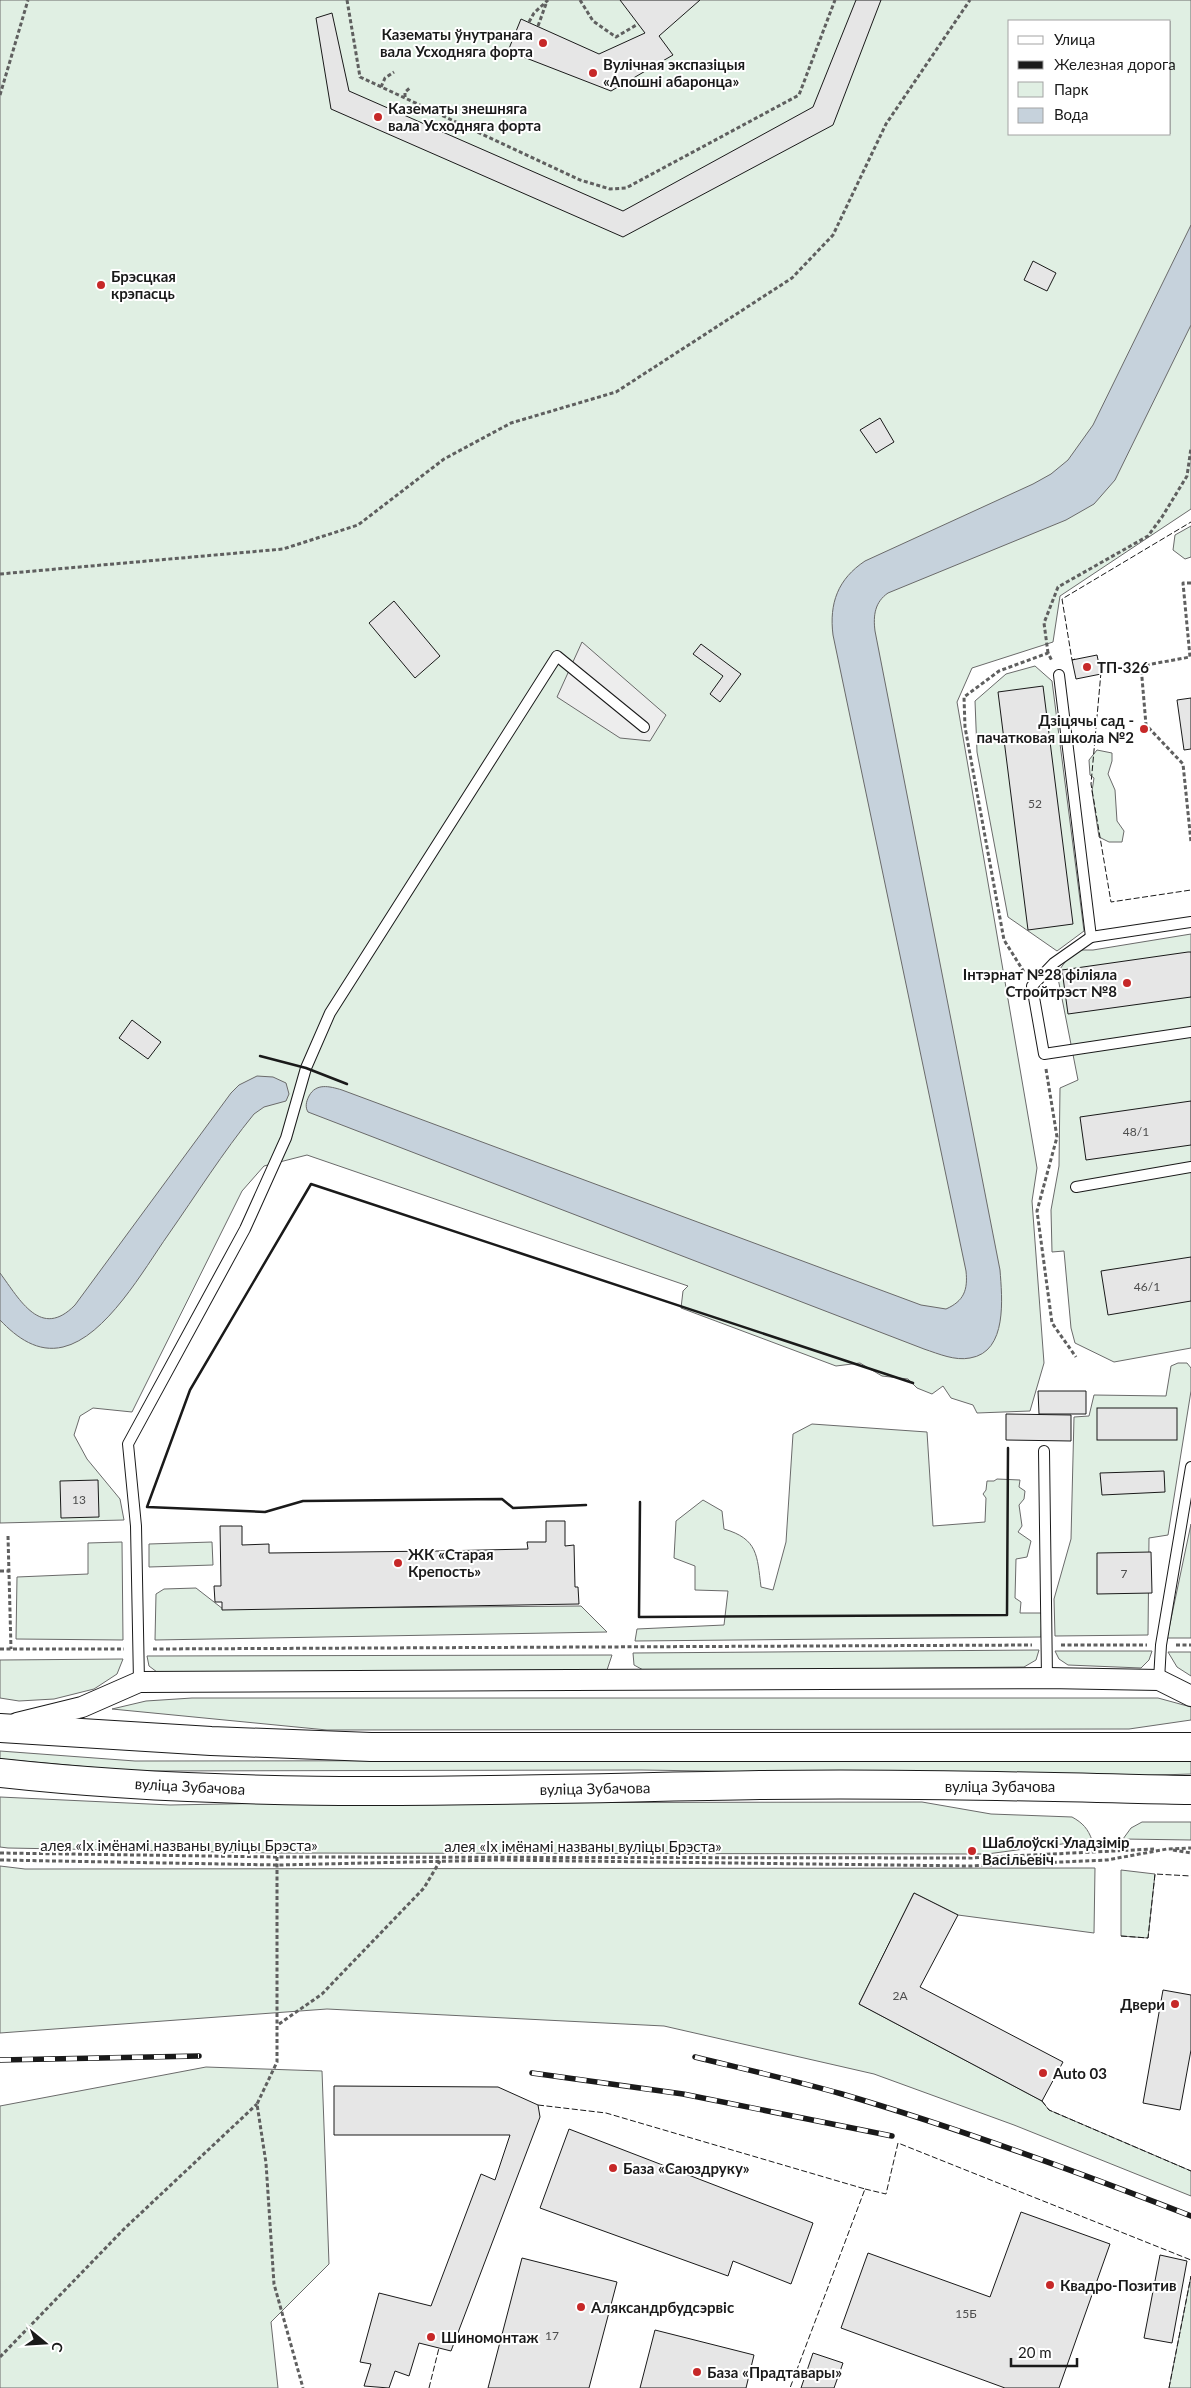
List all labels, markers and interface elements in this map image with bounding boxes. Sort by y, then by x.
legend [1008,20,1171,135]
place label: Казематы ўнутранага вала Усходняга форта [380,25,533,60]
text: Улица [1054,30,1095,48]
marker: Казематы ўнутранага вала Усходняга форта [537,37,549,49]
place label: Вулічная экспазіцыя «Апошні абаронца» [603,55,745,90]
text: Железная дорога [1054,55,1176,73]
marker: Вулічная экспазіцыя «Апошні абаронца» [587,67,599,79]
text: Парк [1054,80,1089,98]
place label: Казематы знешняга вала Усходняга форта [388,99,541,134]
text: Вода [1054,105,1089,123]
marker: Казематы знешняга вала Усходняга форта [372,111,384,123]
place label: Брэсцкая крэпасць [111,267,176,302]
marker: Брэсцкая крэпасць [95,279,107,291]
place label: ТП-326 [1097,658,1149,676]
marker: ТП-326 [1081,661,1093,673]
place label: Дзіцячы сад - пачатковая школа №2 [977,711,1134,746]
marker: Дзіцячы сад - пачатковая школа №2 [1138,723,1150,735]
house number: 52 [1028,796,1042,811]
place label: Інтэрнат №28 фiлiяла Стройтрэст №8 [963,965,1117,1000]
marker: Інтэрнат №28 фiлiяла Стройтрэст №8 [1121,977,1133,989]
house number: 48/1 [1123,1124,1149,1139]
house number: 46/1 [1134,1279,1160,1294]
house number: 13 [72,1492,86,1507]
place label: ЖК «Старая Крепость» [408,1545,494,1580]
marker: ЖК «Старая Крепость» [392,1557,404,1569]
house number: 7 [1121,1566,1128,1581]
street label: вуліца Зубачова [134,1774,246,1798]
street label: вуліца Зубачова [945,1777,1055,1795]
street label: вуліца Зубачова [540,1778,650,1798]
place label: Шаблоўскі Уладзімір Васільевіч [982,1833,1129,1868]
street label: алея «Іх імёнамі названы вуліцы Брэста» [40,1836,318,1854]
street label: алея «Іх імёнамі названы вуліцы Брэста» [444,1837,722,1855]
marker: Шаблоўскі Уладзімір Васільевіч [966,1845,978,1857]
house number: 2А [892,1988,908,2003]
place label: Двери [1120,1995,1165,2013]
marker: Двери [1169,1998,1181,2010]
place label: Auto 03 [1052,2064,1107,2082]
marker: Auto 03 [1037,2067,1049,2079]
place label: База «Саюздруку» [623,2159,750,2177]
marker: База «Саюздруку» [607,2162,619,2174]
place label: Квадро-Позитив [1060,2276,1177,2294]
marker: Квадро-Позитив [1044,2279,1056,2291]
place label: Аляксандрбудсэрвіс [590,2298,734,2316]
marker: Аляксандрбудсэрвіс [575,2301,587,2313]
house number: 15Б [955,2306,977,2321]
north arrow [20,2318,70,2368]
place label: Шиномонтаж [441,2328,539,2346]
house number: 17 [545,2328,559,2343]
marker: Шиномонтаж [425,2331,437,2343]
scale bar [1011,2336,1077,2368]
text: С [48,2340,67,2355]
text: 20 m [1018,2343,1052,2361]
place label: База «Прадтавары» [707,2363,842,2381]
marker: База «Прадтавары» [691,2366,703,2378]

